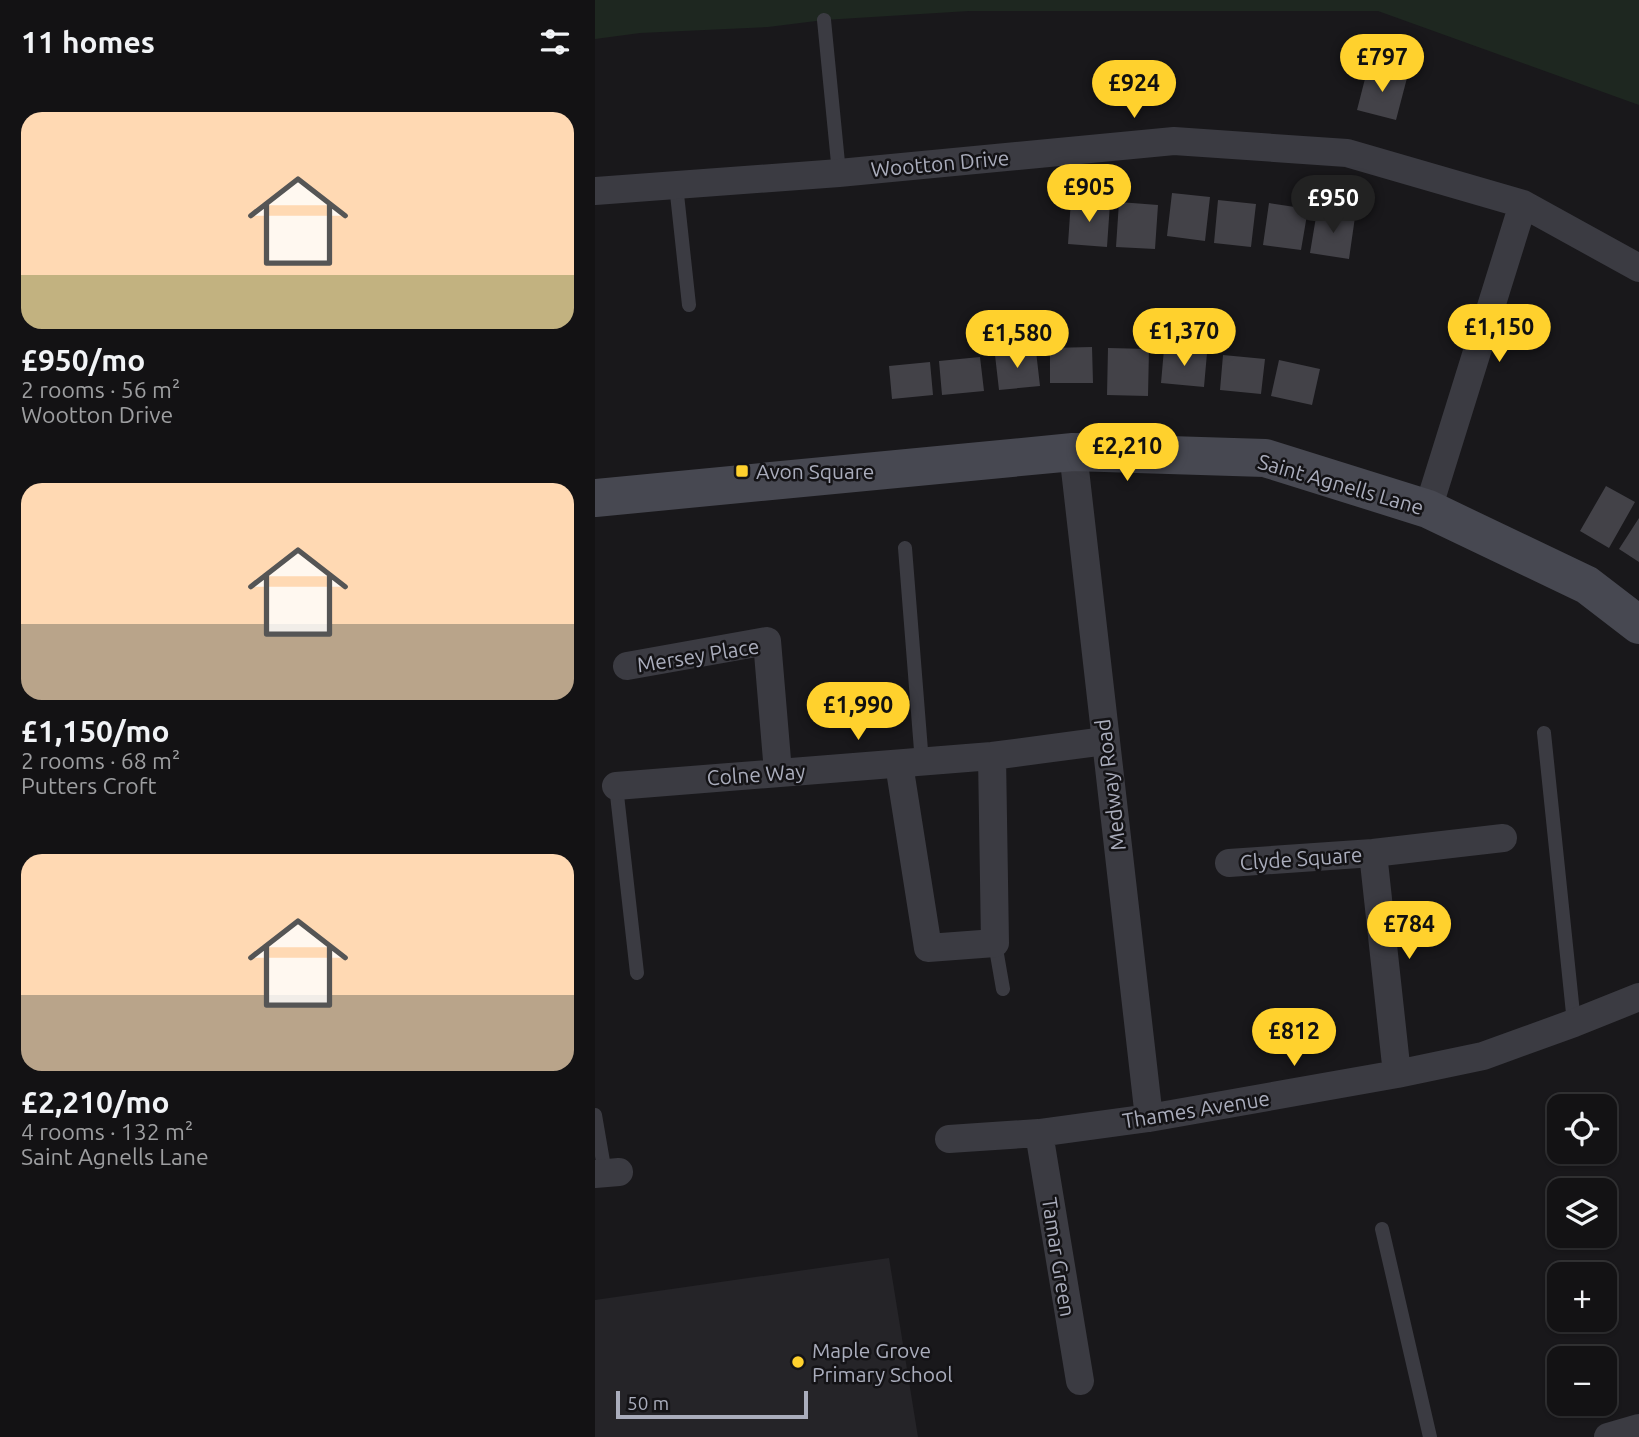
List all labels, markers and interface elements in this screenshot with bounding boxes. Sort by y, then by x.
icon: filters [536,23,574,61]
text: 11 homes [21,25,155,59]
pin: £797 [1341,34,1423,94]
text: £797 [1356,44,1408,69]
pin: £924 [1093,60,1175,120]
text: £924 [1108,70,1160,95]
street label: Wootton Drive [870,145,1010,181]
icon: home [235,158,361,284]
pin: £905 [1048,164,1130,224]
text: £905 [1063,174,1115,199]
pin: £950 [1292,176,1374,235]
text: £950 [1307,185,1359,210]
pin: £1,150 [1442,304,1556,364]
pin: £1,370 [1127,308,1241,368]
pin: £1,580 [960,310,1074,370]
text: £1,150 [1464,314,1534,339]
text: £1,370 [1149,318,1219,343]
text: £1,580 [982,320,1052,345]
text: £950/mo [21,343,145,377]
text: 2 rooms · 56 m² [21,377,180,402]
text: Wootton Drive [21,402,173,427]
pin: £2,210 [1070,424,1184,483]
text: £2,210 [1092,433,1162,458]
street label: Saint Agnells Lane [1255,449,1427,519]
place label: Avon Square [756,459,874,483]
marker: Avon Square [734,463,750,479]
icon: home [235,529,361,655]
street label: Mersey Place [635,633,761,677]
pin: £1,990 [801,682,915,742]
text: £1,990 [823,692,893,717]
text: £1,150/mo [21,714,170,748]
street label: Medway Road [1090,718,1130,852]
text: 2 rooms · 68 m² [21,748,180,773]
street label: Colne Way [706,759,806,789]
text: Putters Croft [21,773,157,798]
street label: Clyde Square [1239,842,1363,874]
icon: home [235,900,361,1026]
pin: £784 [1368,902,1450,961]
text: £784 [1383,911,1435,936]
pin: £812 [1253,1009,1335,1068]
text: £812 [1268,1018,1320,1043]
text: £2,210/mo [21,1085,170,1119]
street label: Thames Avenue [1121,1086,1271,1132]
map controls [1547,1094,1617,1416]
button: locate [1547,1094,1617,1164]
text: 4 rooms · 132 m² [21,1119,193,1144]
text: Saint Agnells Lane [21,1144,209,1169]
button: layers [1547,1178,1617,1248]
street label: Tamar Green [1038,1196,1080,1318]
button: + [1547,1262,1617,1332]
place label: Maple Grove Primary School [812,1338,953,1386]
button: − [1547,1346,1617,1416]
marker: Maple Grove Primary School [790,1354,806,1370]
scale bar [616,1388,809,1420]
text: 50 m [627,1392,669,1414]

